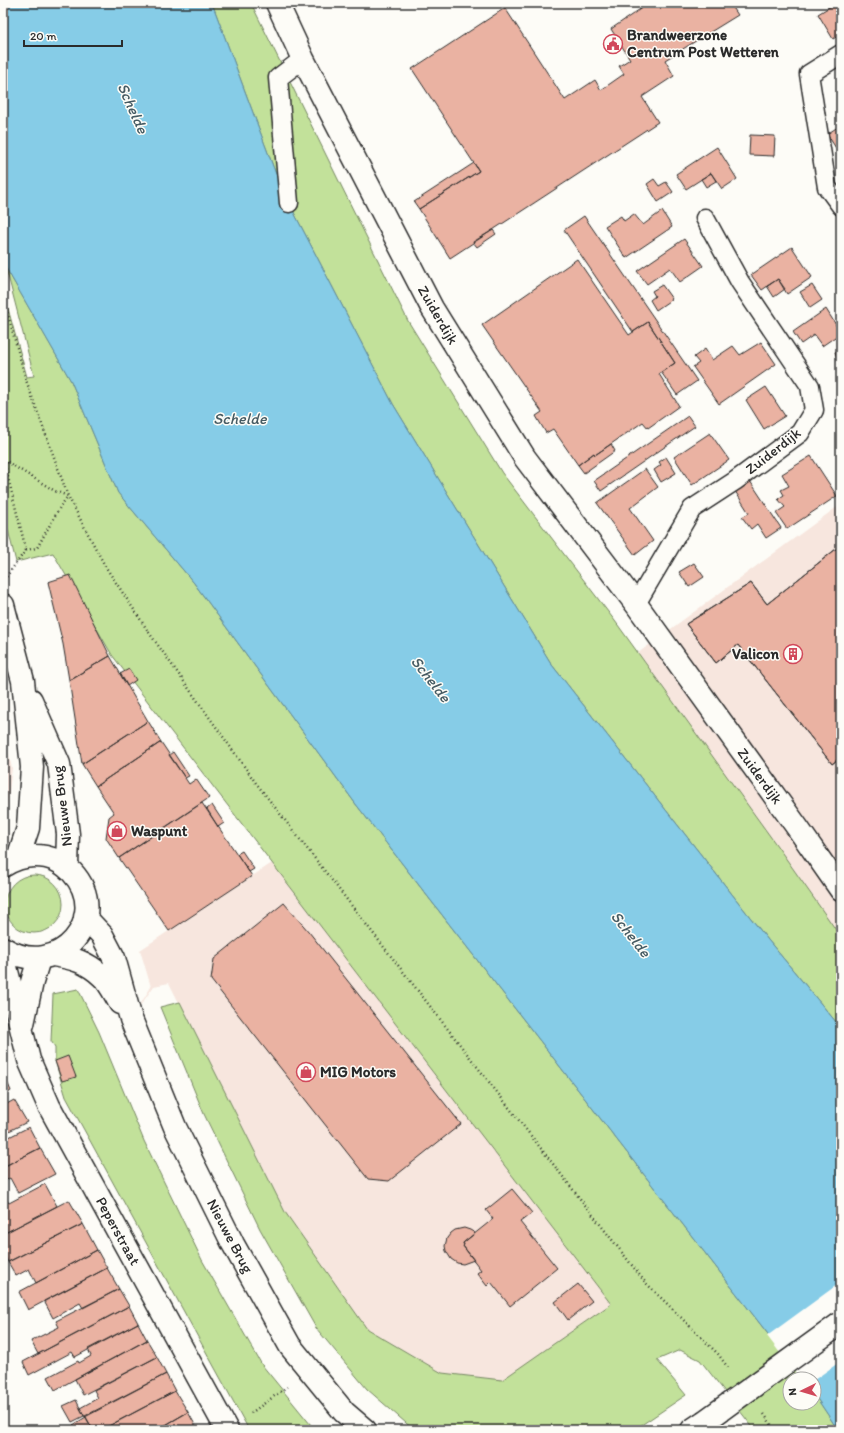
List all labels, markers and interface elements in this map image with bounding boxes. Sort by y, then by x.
scale bar [24,22,122,48]
place label: Brandweerzone Centrum Post Wetteren [627,26,780,61]
text: 20 m [30,29,57,43]
public building icon: Brandweerzone Centrum Post Wetteren [602,33,624,55]
water label: Schelde [113,80,153,137]
street label: Zuiderdijk [414,282,462,348]
water label: Schelde [213,409,268,428]
street label: Zuiderdijk [742,424,804,478]
building icon: Valicon [782,643,804,665]
place label: Valicon [732,645,779,663]
water label: Schelde [407,652,456,707]
street label: Zuiderdijk [734,744,787,808]
street label: Nieuwe Brug [48,764,76,847]
shop icon: Waspunt [106,820,128,842]
place label: Waspunt [131,822,188,841]
water label: Schelde [607,907,656,962]
shop icon: MIG Motors [295,1061,317,1083]
place label: MIG Motors [320,1063,396,1081]
street label: Peperstraat [92,1194,144,1269]
street label: Nieuwe Brug [203,1196,257,1276]
north arrow [782,1371,822,1411]
text: N [786,1388,799,1396]

